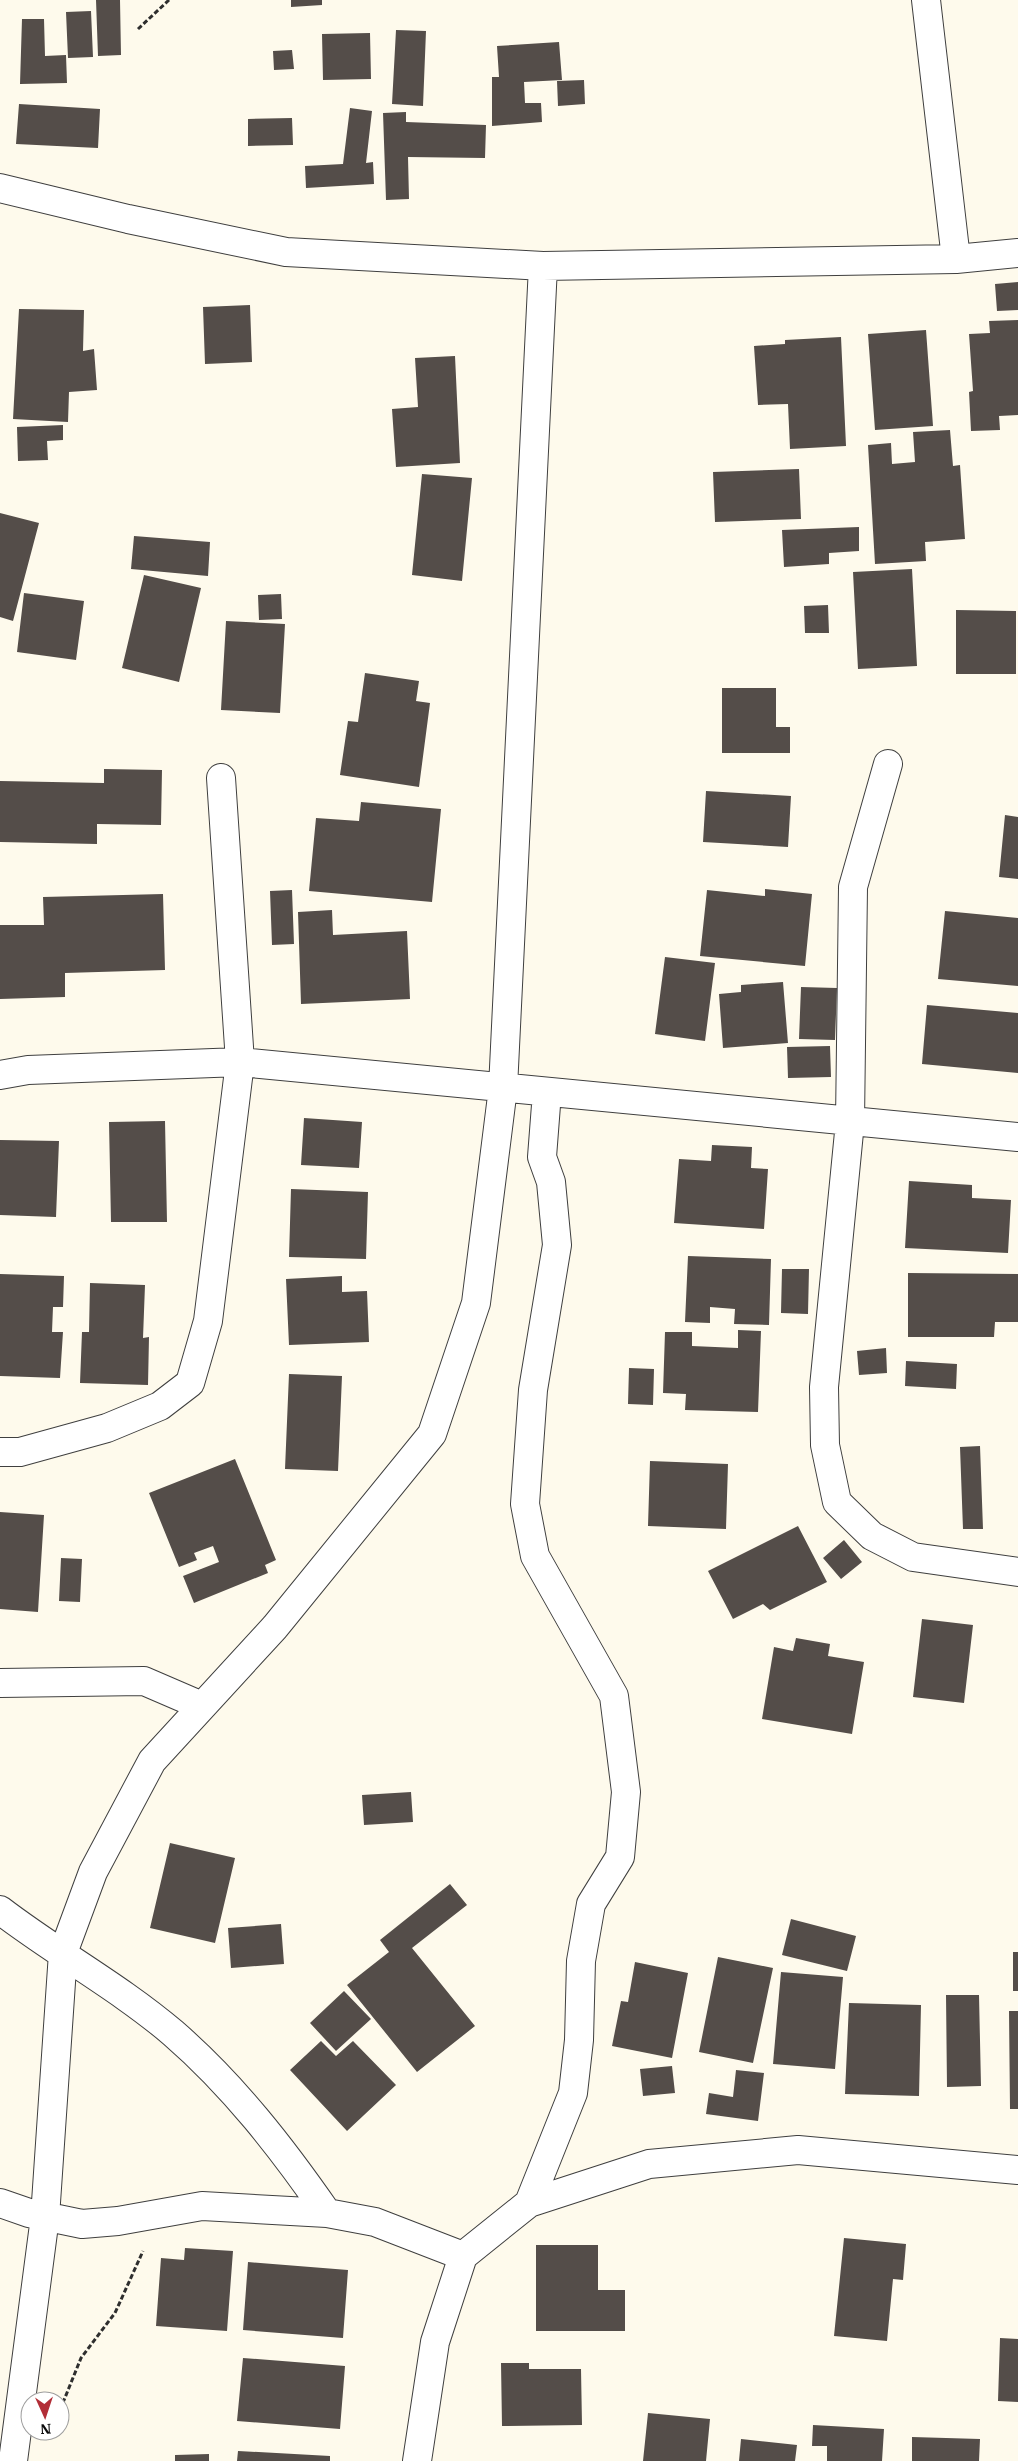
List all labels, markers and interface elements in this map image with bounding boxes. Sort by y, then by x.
north arrow [20,2391,70,2441]
text: N [40,2420,52,2438]

